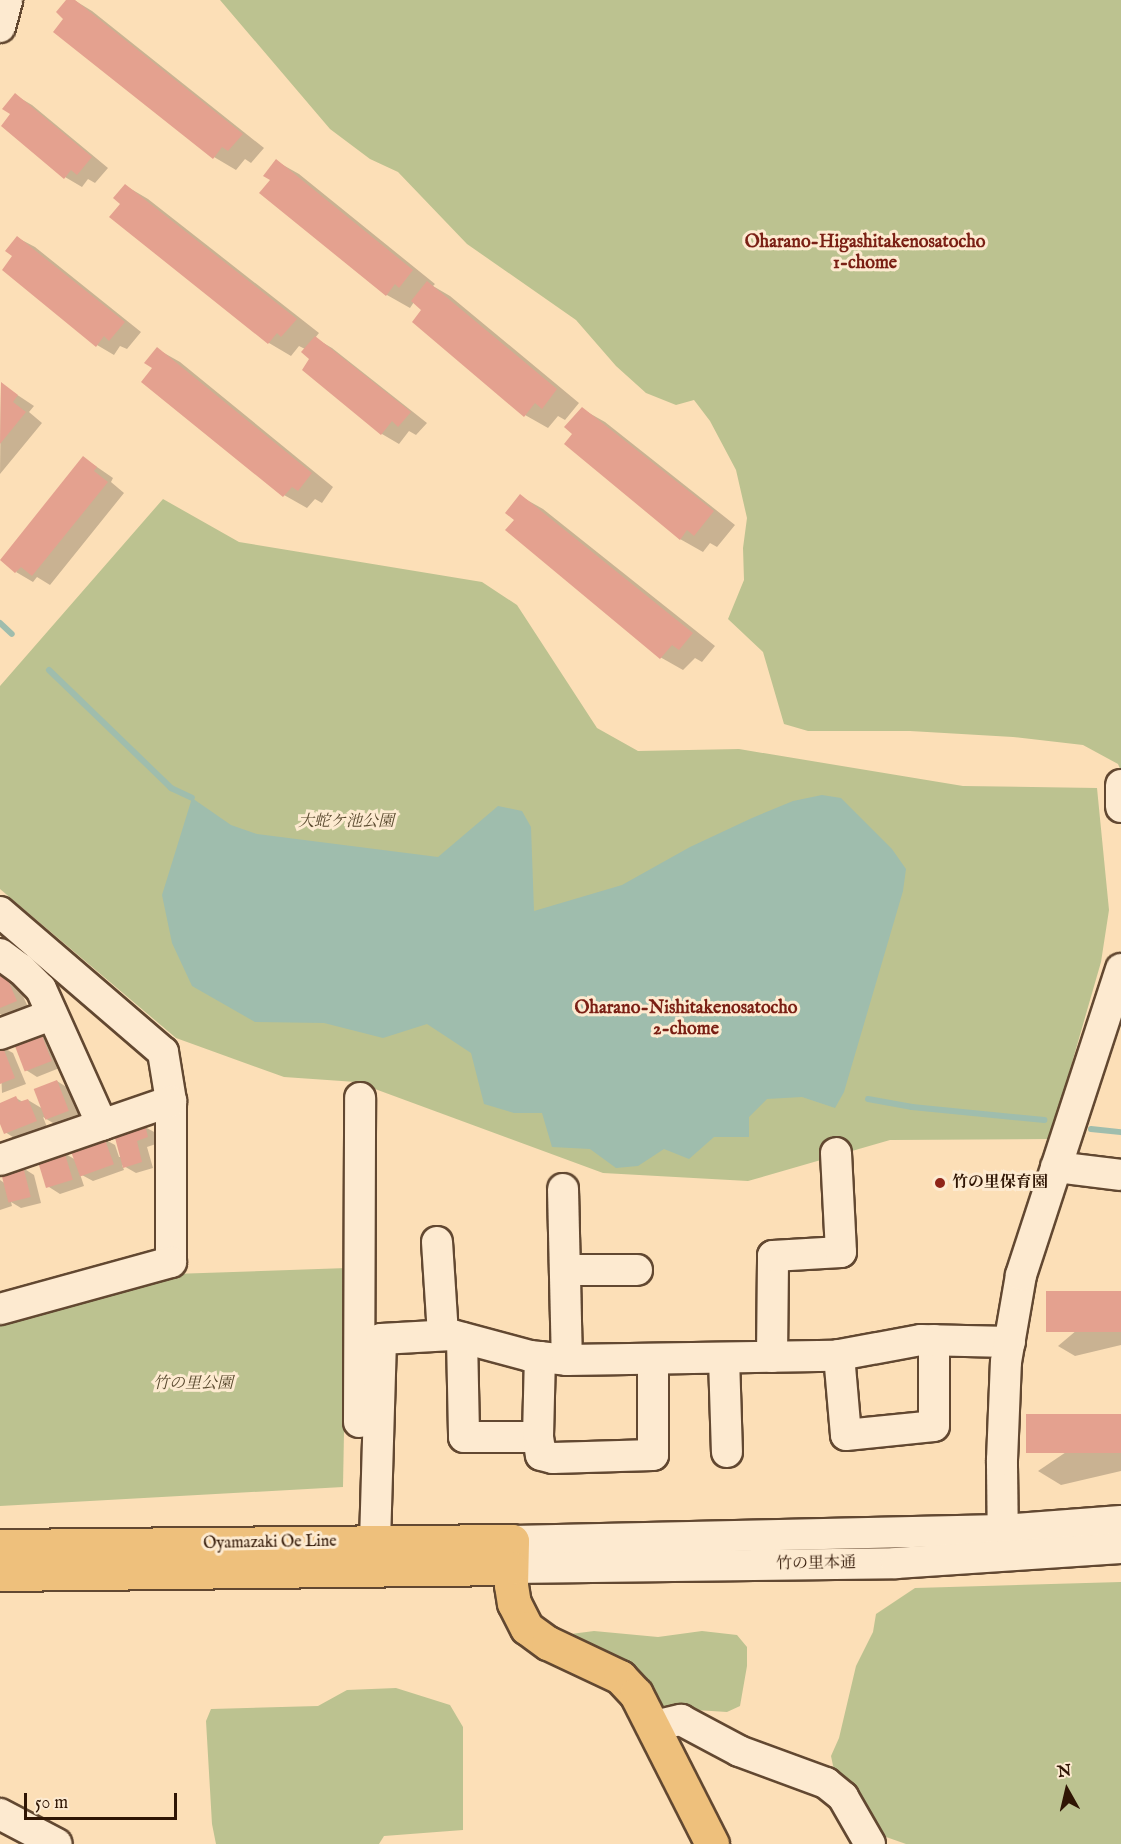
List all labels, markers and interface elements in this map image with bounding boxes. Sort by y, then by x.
district label: Oharano-Higashitakenosatocho 1-chome [745,233,985,276]
park label: 大蛇ケ池公園 [298,812,394,832]
district label: Oharano-Nishitakenosatocho 2-chome [574,999,798,1042]
place label: 竹の里保育園 [952,1173,1048,1193]
marker: 竹の里保育園 [933,1176,947,1190]
park label: 竹の里公園 [153,1374,233,1394]
street label: Oyamazaki Oe Line [203,1532,337,1554]
street label: 竹の里本通 [776,1554,856,1574]
north arrow [1037,1760,1097,1820]
text: N [1056,1761,1073,1783]
scale bar [27,1781,180,1819]
text: 50 m [35,1792,68,1815]

